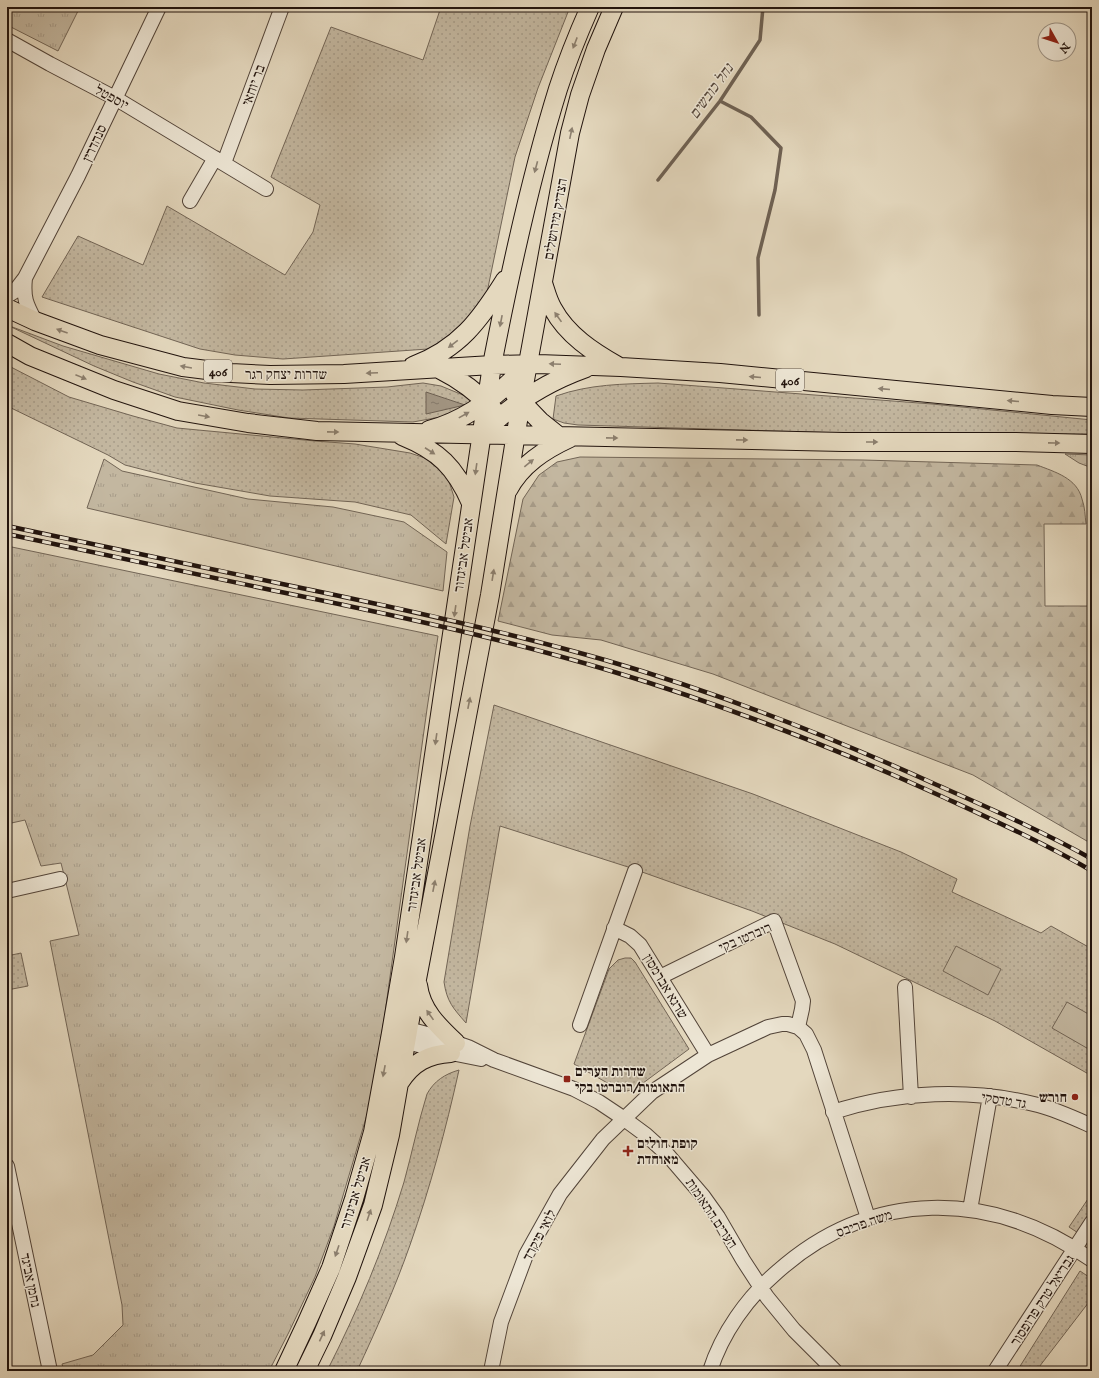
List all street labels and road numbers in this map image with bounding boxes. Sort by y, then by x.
street label: בר יוחאי [238,62,270,109]
street label: יוספטל [91,81,132,115]
street label: סנהדרין [78,122,111,165]
street label: הצדיק מירושלים [540,177,572,261]
road number: 406 [204,360,232,382]
street label: שדרות יצחק רגר [245,366,327,384]
road number: 406 [776,369,804,391]
street label: אביטל אביגדור [450,517,478,593]
street label: אביטל אביגדור [403,837,431,913]
street label: רוברטו בקי [716,919,775,957]
street label: שרגא אברמסון [639,951,692,1023]
street label: גד טדסקי [980,1089,1028,1113]
street label: אביטל אביגדור [336,1155,375,1232]
street label: הערים התאומות [681,1175,741,1252]
street label: לואי פיקרד [519,1206,561,1264]
street label: משה פריבס [834,1206,895,1242]
street label: נחמן אביגד [15,1251,45,1309]
street label: גבריאל טרק פרופסור [1007,1251,1079,1350]

